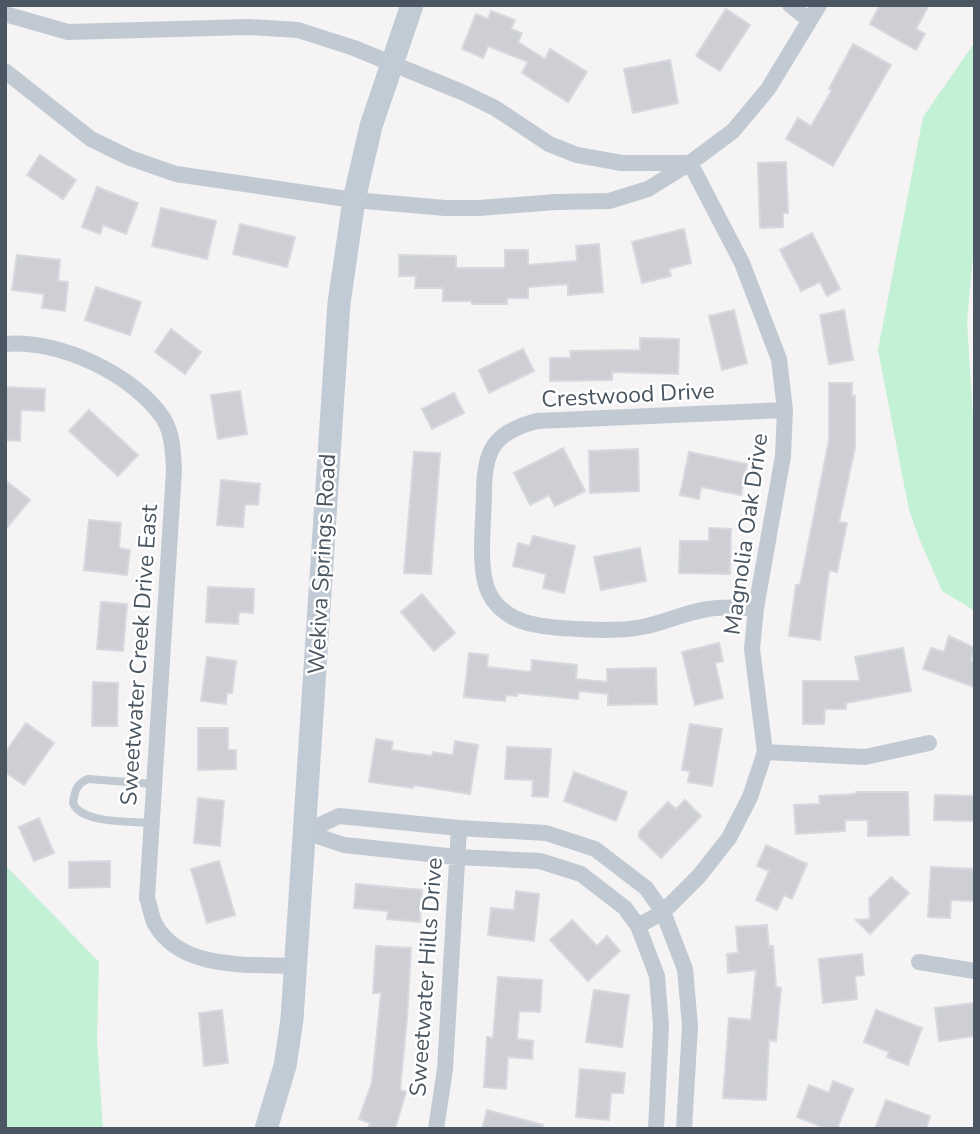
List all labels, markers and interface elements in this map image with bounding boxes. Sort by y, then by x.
street label: Crestwood Drive [541,375,715,415]
street label: Magnolia Oak Drive [717,431,775,637]
street label: Wekiva Springs Road [301,453,343,675]
street label: Sweetwater Creek Drive East [113,502,165,807]
street label: Sweetwater Hills Drive [402,857,450,1097]

